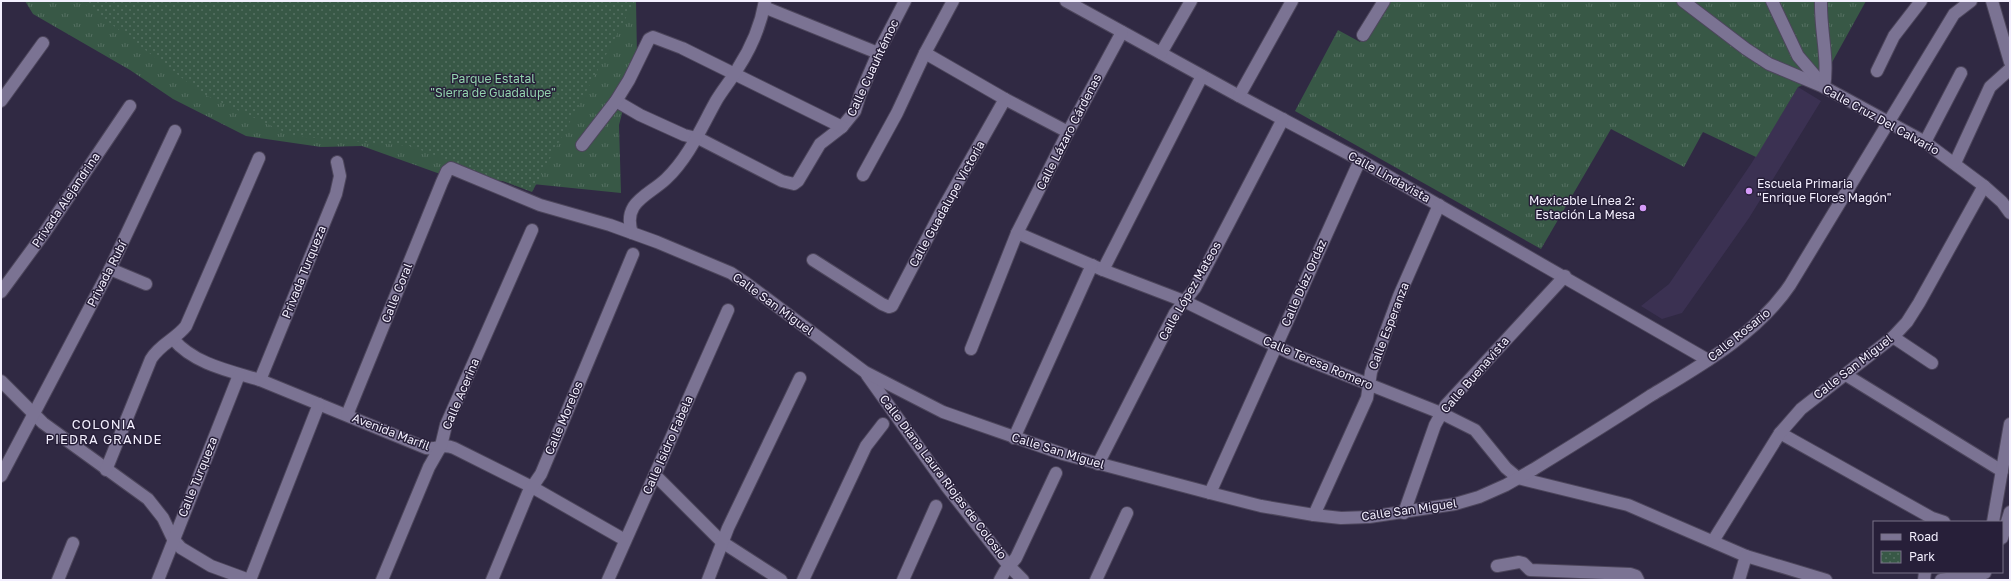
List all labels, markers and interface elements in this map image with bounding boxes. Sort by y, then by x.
street label: Calle Cuauhtémoc [843,16,902,119]
park label: Parque Estatal "Sierra de Guadalupe" [430,71,556,100]
street label: Calle Lázaro Cárdenas [1033,71,1104,192]
street label: Calle Cruz Del Calvario [1820,81,1942,158]
street label: Calle Guadalupe Victoria [906,138,988,270]
street label: Calle Lindavista [1346,148,1433,205]
street label: Privada Alejandrina [28,149,103,250]
place label: Escuela Primaria "Enrique Flores Magón" [1757,176,1891,205]
marker: Escuela Primaria "Enrique Flores Magón" [1744,186,1754,196]
place label: Mexicable Línea 2: Estación La Mesa [1529,193,1635,222]
marker: Mexicable Línea 2: Estación La Mesa [1638,203,1648,213]
street label: Privada Turqueza [278,223,329,320]
street label: Calle Díaz Ordaz [1278,237,1329,329]
street label: Privada Rubí [84,238,130,309]
street label: Calle López Mateos [1155,238,1224,343]
street label: Calle Coral [378,261,415,325]
street label: Calle San Miguel [730,269,817,338]
street label: Calle Esperanza [1365,280,1412,372]
street label: Calle Rosario [1704,305,1773,364]
street label: Calle San Miguel [1810,331,1895,402]
street label: Calle Teresa Romero [1261,333,1375,393]
street label: Calle Buenavista [1437,333,1512,416]
street label: Calle Acerina [439,356,482,432]
street label: Calle Morelos [541,379,586,457]
street label: Calle Diana Laura Riojas de Colosio [877,392,1010,562]
street label: Calle Isidro Fabela [639,393,696,497]
street label: Avenida Marfil [350,410,432,453]
district label: COLONIA PIEDRA GRANDE [45,416,163,447]
street label: Calle San Miguel [1010,429,1107,472]
street label: Calle Turqueza [175,435,220,519]
street label: Calle San Miguel [1360,495,1458,524]
legend [1873,521,2003,573]
text: Road [1909,529,1938,544]
text: Park [1909,549,1935,564]

